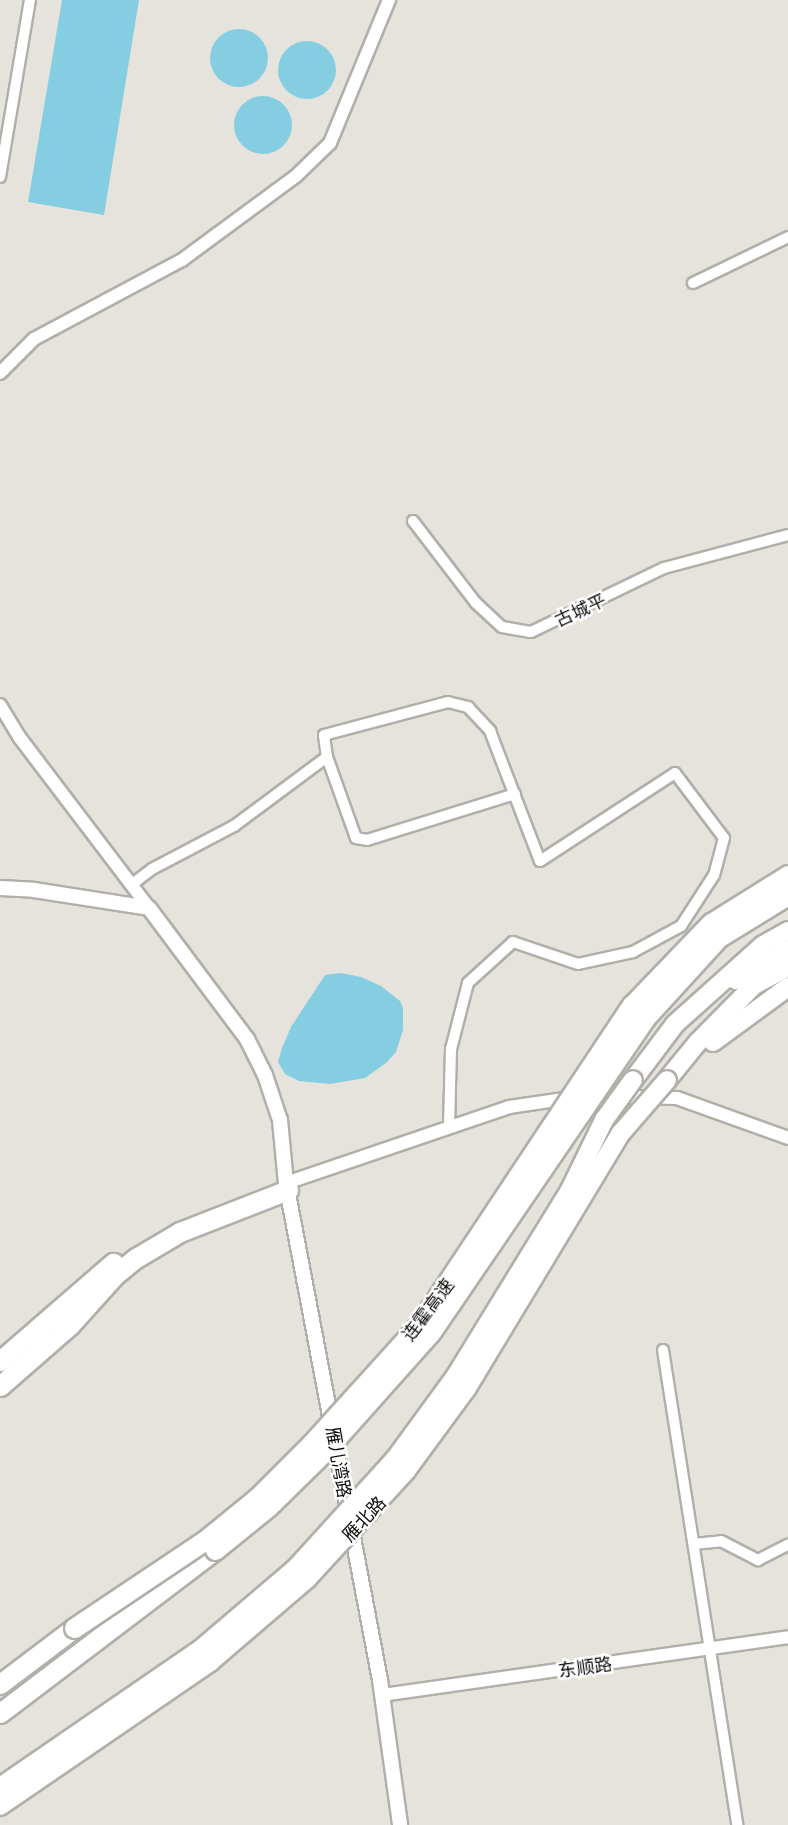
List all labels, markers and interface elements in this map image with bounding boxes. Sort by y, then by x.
street label: 古城平 [551,588,609,630]
street label: 连霍高速 [397,1274,457,1344]
street label: 雁儿湾路 [323,1425,357,1499]
street label: 雁北路 [337,1491,389,1545]
street label: 东顺路 [557,1652,613,1680]

